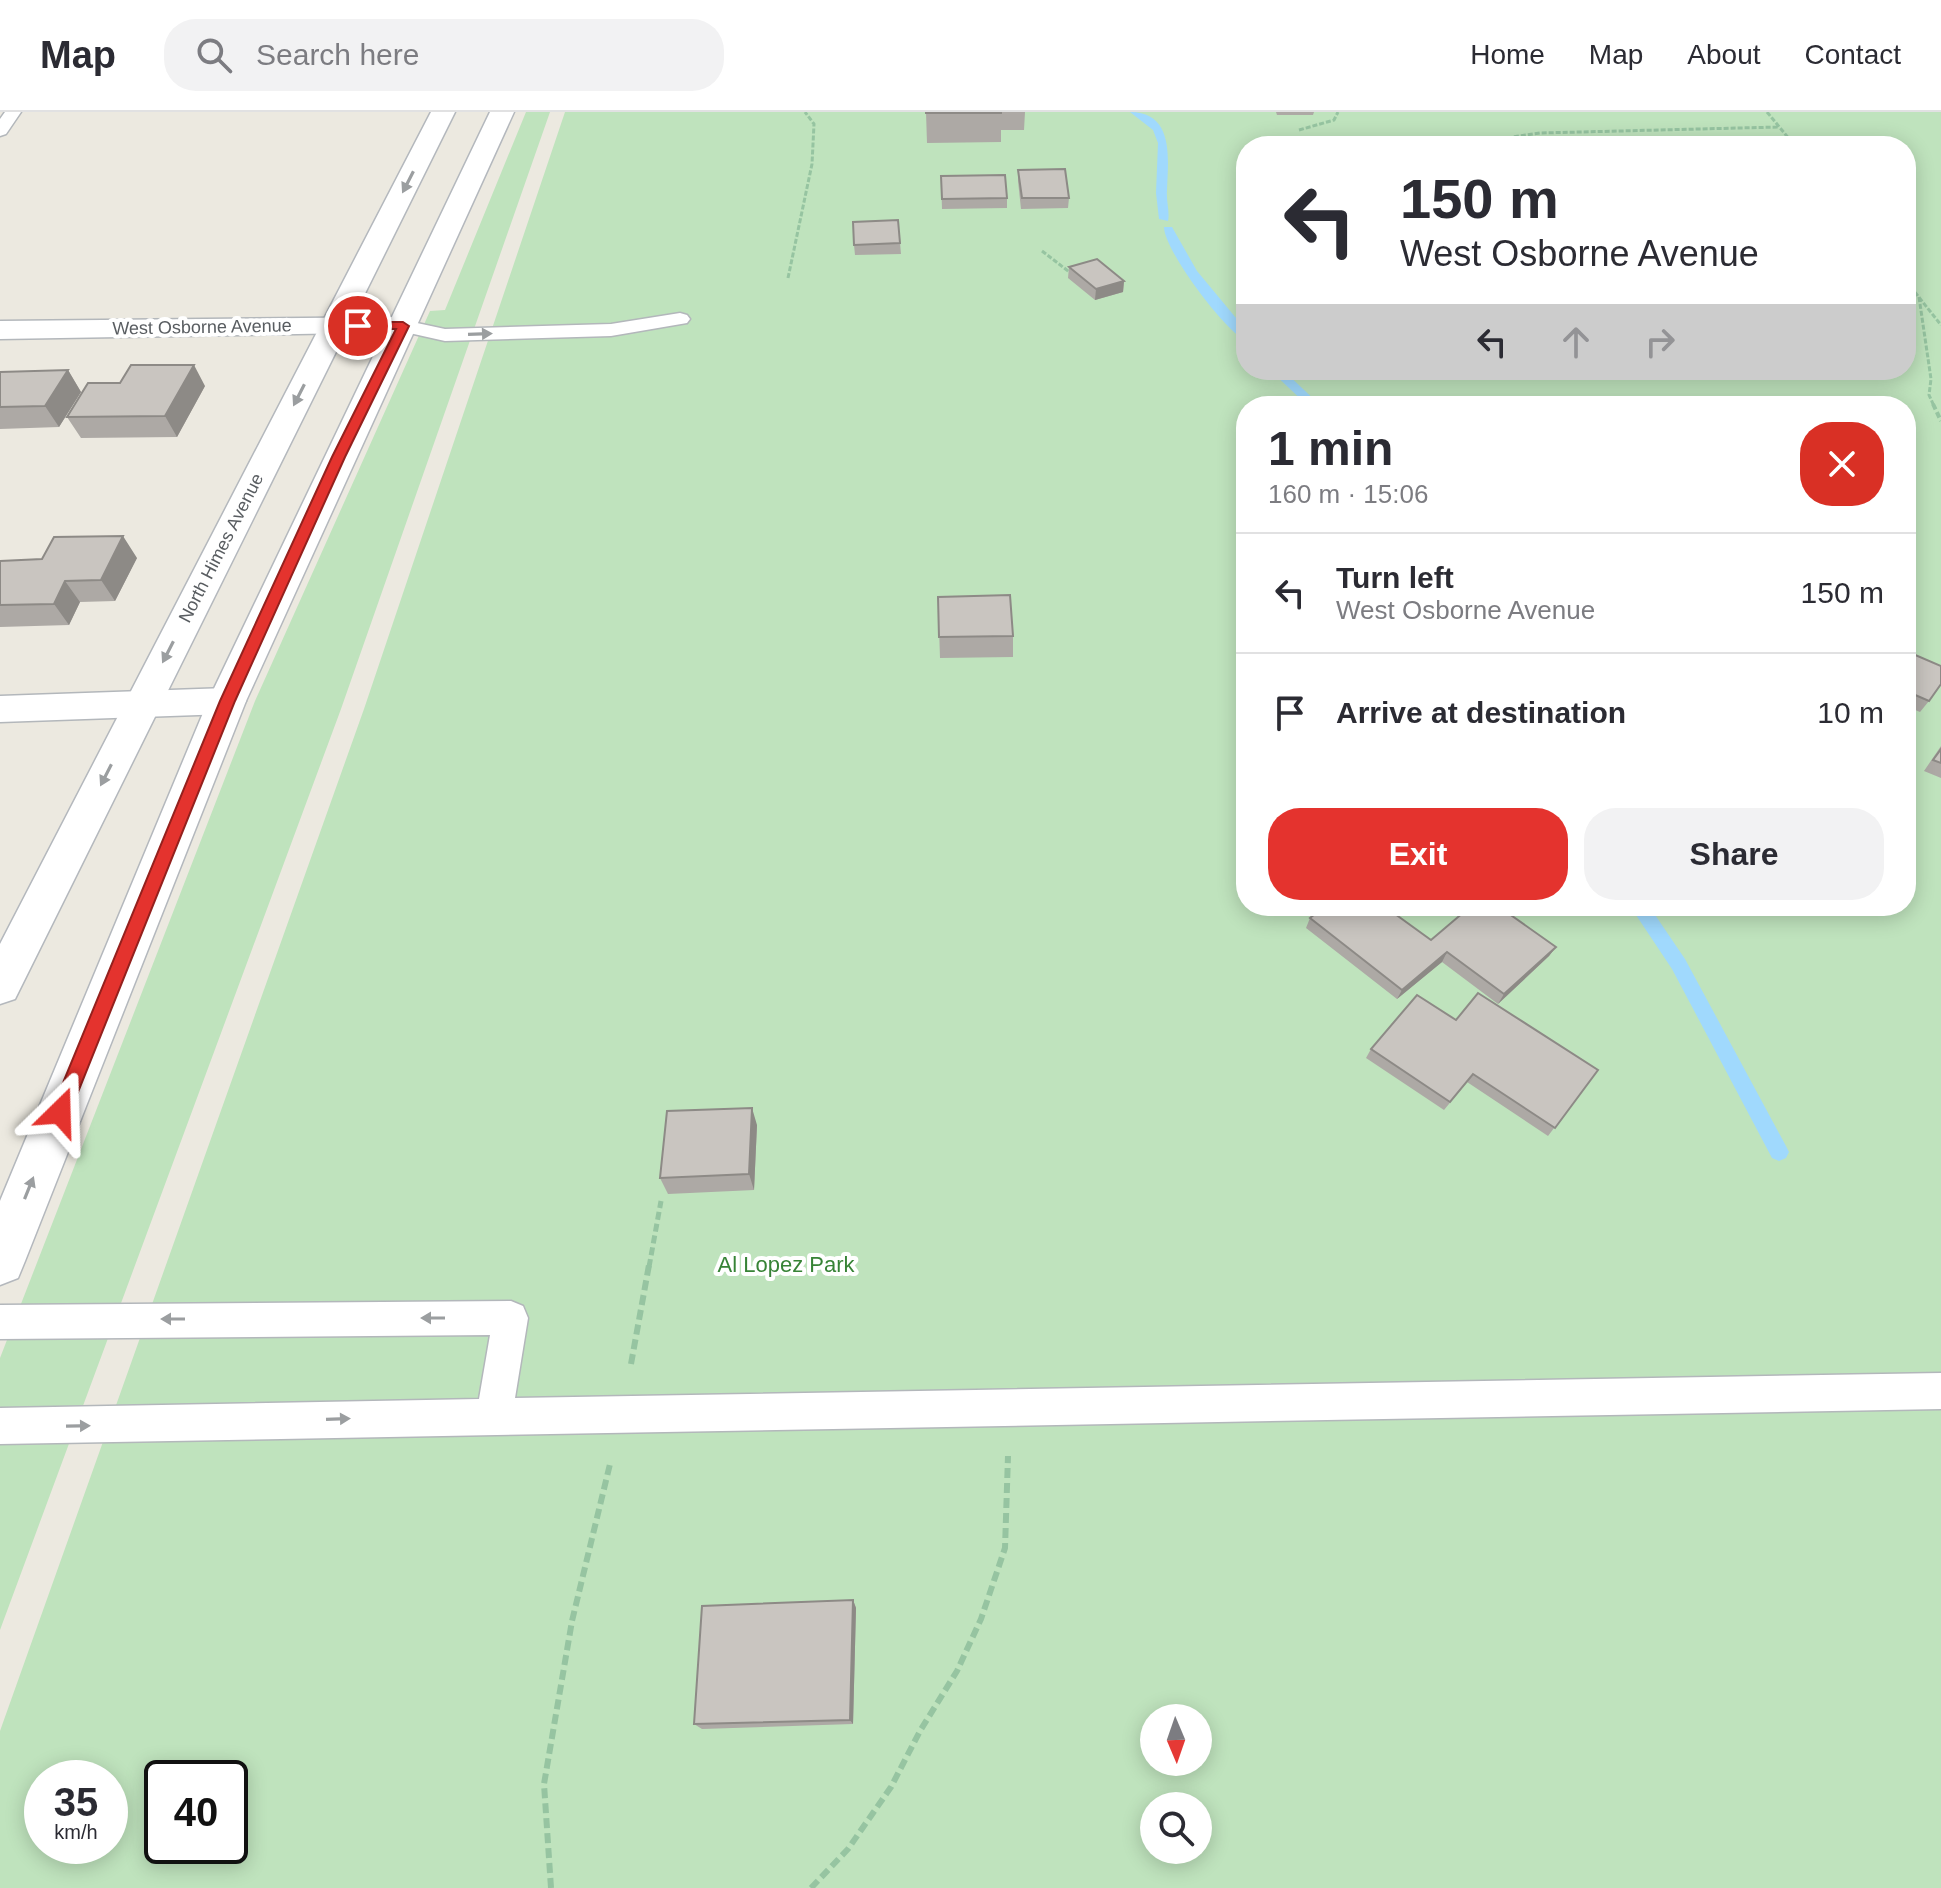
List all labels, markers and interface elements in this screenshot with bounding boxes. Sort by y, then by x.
search box [164,19,724,91]
icon: search [192,33,236,77]
text: Map [40,34,116,76]
text: Search here [256,38,419,71]
text: Home [1470,39,1545,70]
text: Map [1589,39,1643,70]
text: About [1687,39,1761,70]
text: Contact [1805,39,1901,70]
text: 150 m [1400,167,1559,230]
icon: left [1268,168,1372,272]
one-way arrow [402,170,415,193]
text: West Osborne Avenue [1400,233,1759,274]
pin [324,292,392,360]
icon: arrive [336,304,380,348]
street label: West Osborne Avenue [112,315,292,339]
icon: left [1470,320,1514,364]
icon: ahead [1554,320,1598,364]
icon: right [1638,320,1682,364]
one-way arrow [468,327,493,340]
one-way arrow [293,384,306,407]
text: 1 min [1268,422,1393,475]
button: close [1800,422,1884,506]
street label: North Himes Avenue [175,470,267,626]
text: 160 m · 15:06 [1268,479,1428,509]
text: Turn left [1336,561,1454,594]
icon: left [1268,571,1312,615]
text: 150 m [1801,576,1884,609]
text: West Osborne Avenue [1336,595,1595,625]
one-way arrow [161,640,175,663]
icon: arrive [1268,691,1312,735]
text: Arrive at destination [1336,696,1626,729]
text: 10 m [1817,696,1884,729]
one-way arrow [99,763,112,786]
button: Exit [1268,808,1568,900]
button: Share [1584,808,1884,900]
position arrow [18,1070,102,1154]
one-way arrow [23,1176,36,1200]
park label: Al Lopez Park [718,1252,855,1277]
one-way arrow [420,1312,445,1324]
one-way arrow [160,1313,185,1325]
one-way arrow [326,1413,351,1425]
one-way arrow [66,1420,91,1432]
north arrow [1140,1704,1212,1776]
map controls [1140,1704,1212,1864]
speed limit sign: 40 [144,1760,248,1864]
text: 35 [54,1780,98,1824]
button: search [1140,1792,1212,1864]
text: km/h [54,1821,98,1843]

